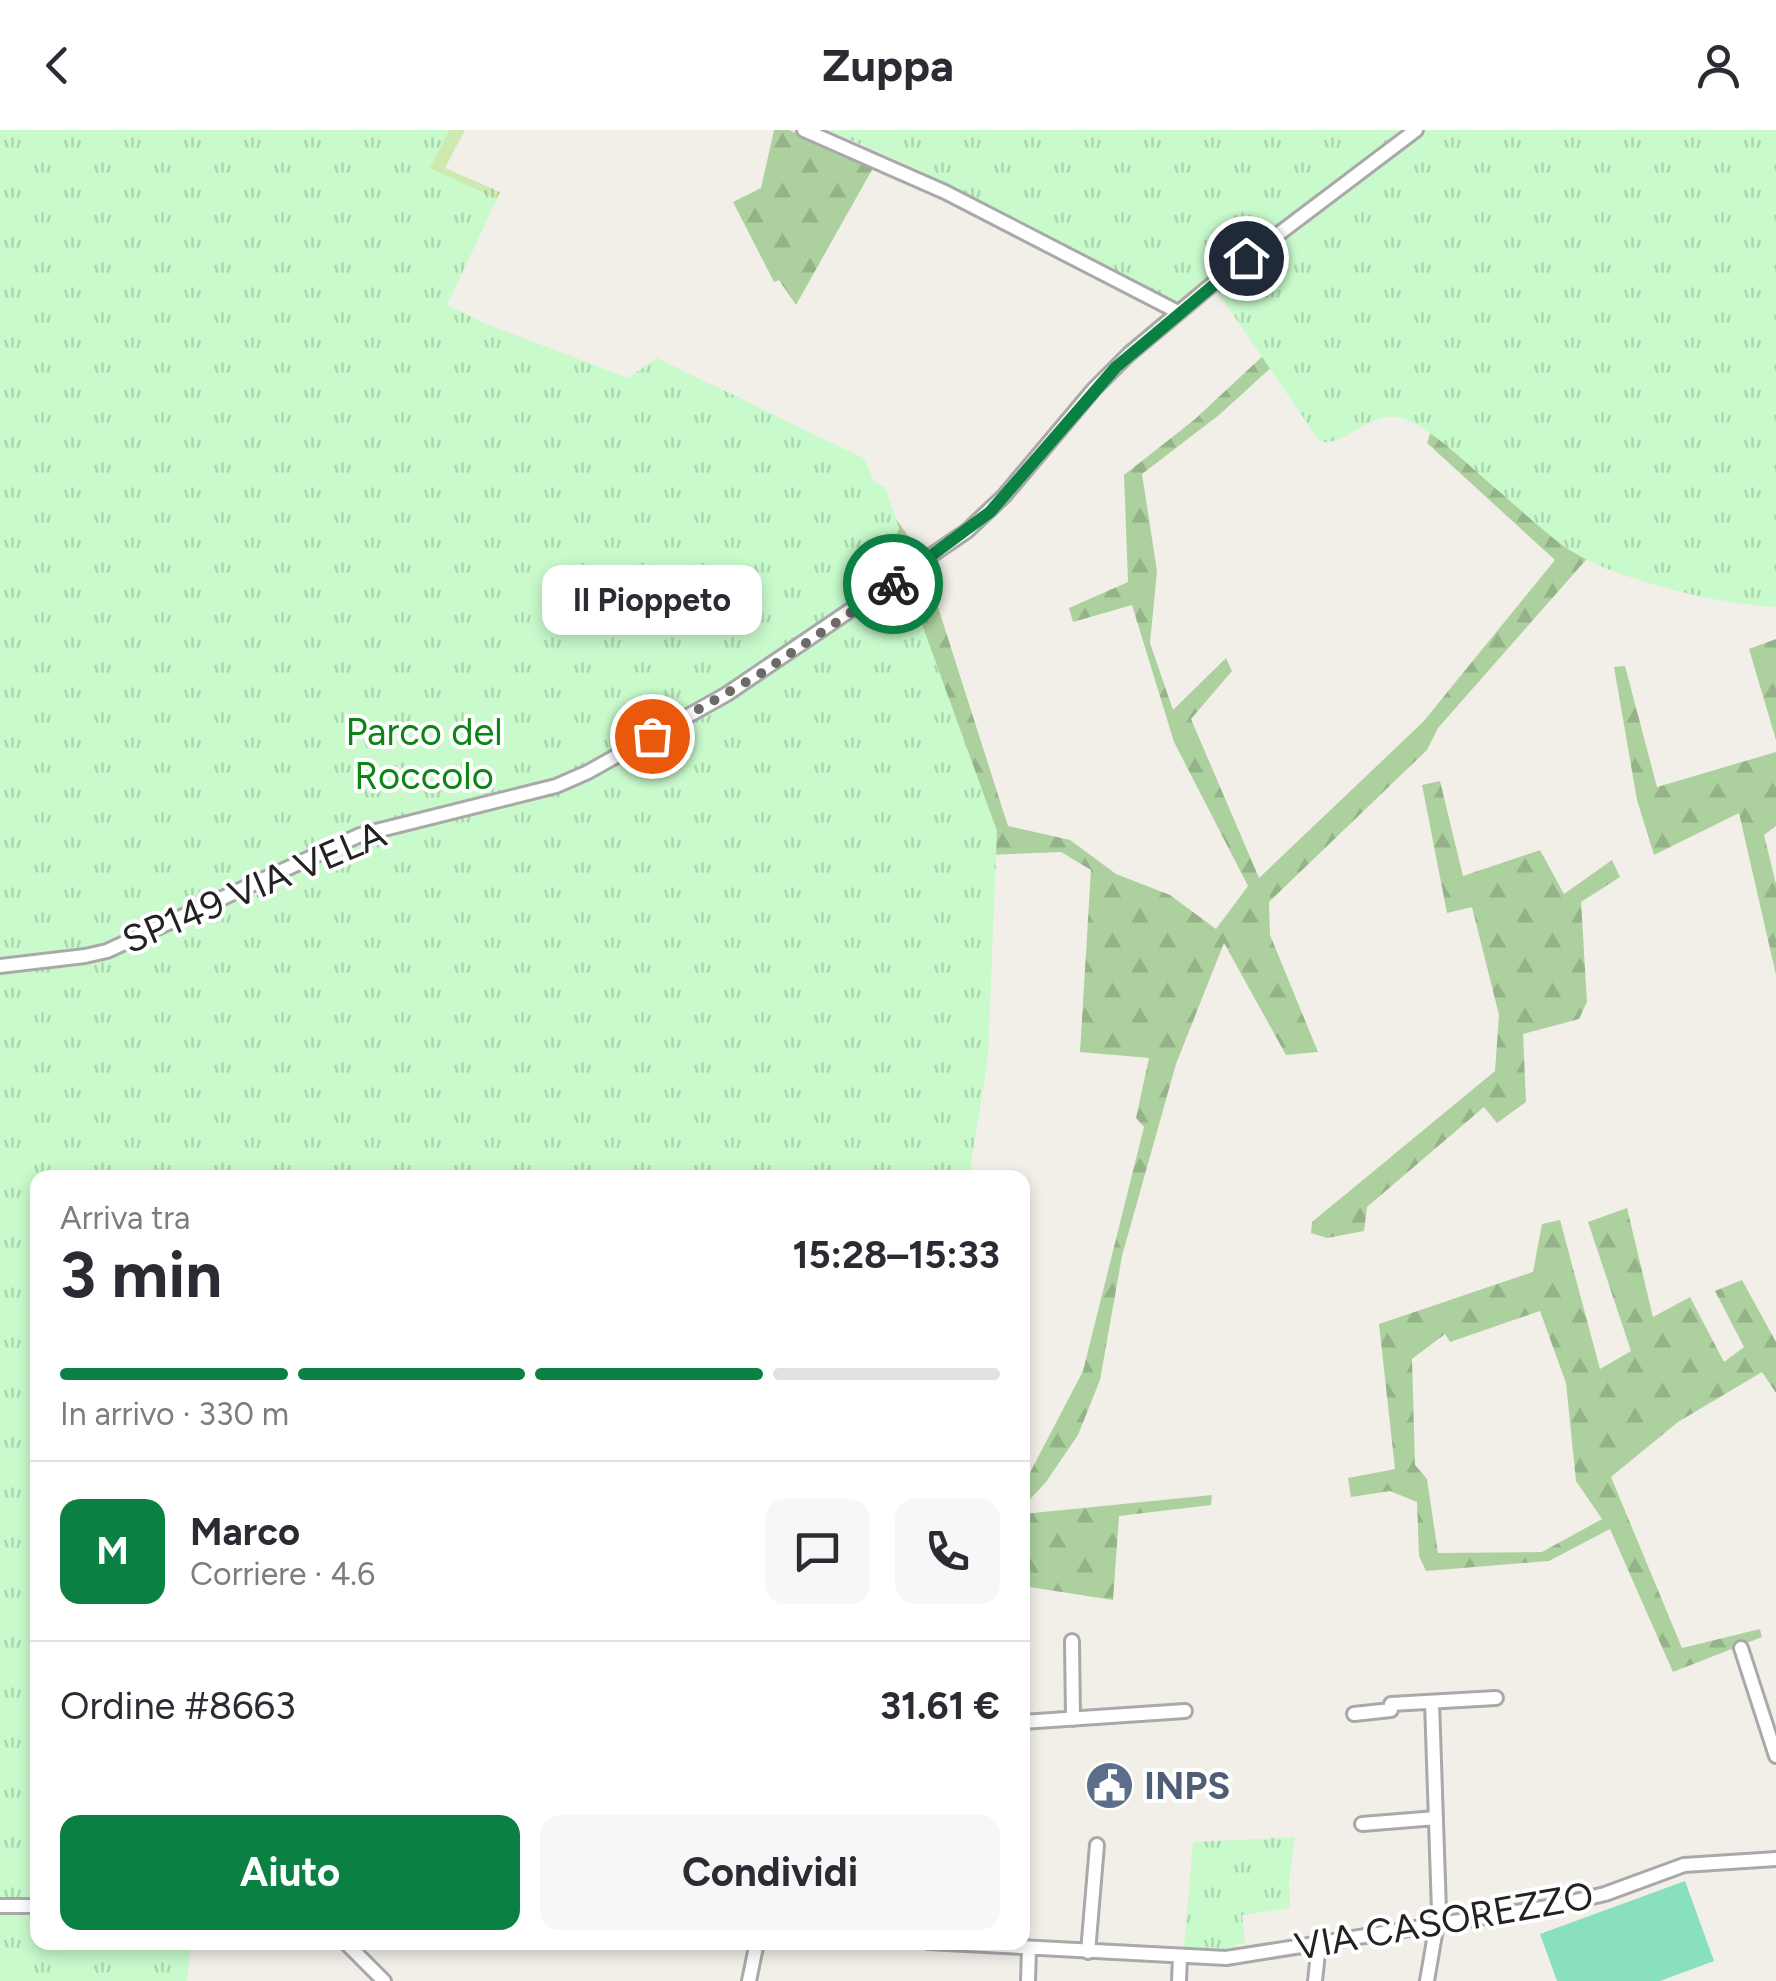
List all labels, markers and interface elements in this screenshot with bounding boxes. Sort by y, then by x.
icon: back [30,38,85,93]
text: Zuppa [822,38,954,92]
icon: person [1691,38,1746,93]
pin [1204,216,1289,301]
icon: home [1219,231,1274,286]
courier [843,534,943,634]
icon: bike [866,557,921,612]
callout: Il Pioppeto [542,566,762,636]
text: Il Pioppeto [573,581,731,619]
pin [610,694,695,779]
park label: Parco del Roccolo [345,709,503,799]
icon: bag [625,709,680,764]
street label: SP149 VIA VELA [115,811,393,963]
text: Arriva tra [60,1199,190,1237]
text: 15:28–15:33 [792,1232,1000,1278]
text: 3 min [60,1235,222,1313]
text: In arrivo · 330 m [60,1395,289,1433]
button: chat [765,1499,870,1604]
button: phone [895,1499,1000,1604]
text: Marco [190,1509,300,1555]
text: M [96,1528,129,1574]
text: Corriere · 4.6 [190,1555,375,1593]
text: Ordine #8663 [60,1683,296,1729]
text: 31.61 € [880,1683,1000,1729]
public building icon: INPS [1083,1760,1135,1812]
place label: INPS [1144,1763,1230,1809]
button: Aiuto [60,1815,520,1930]
button: Condividi [540,1815,1000,1930]
street label: VIA CASOREZZO [1291,1872,1597,1970]

